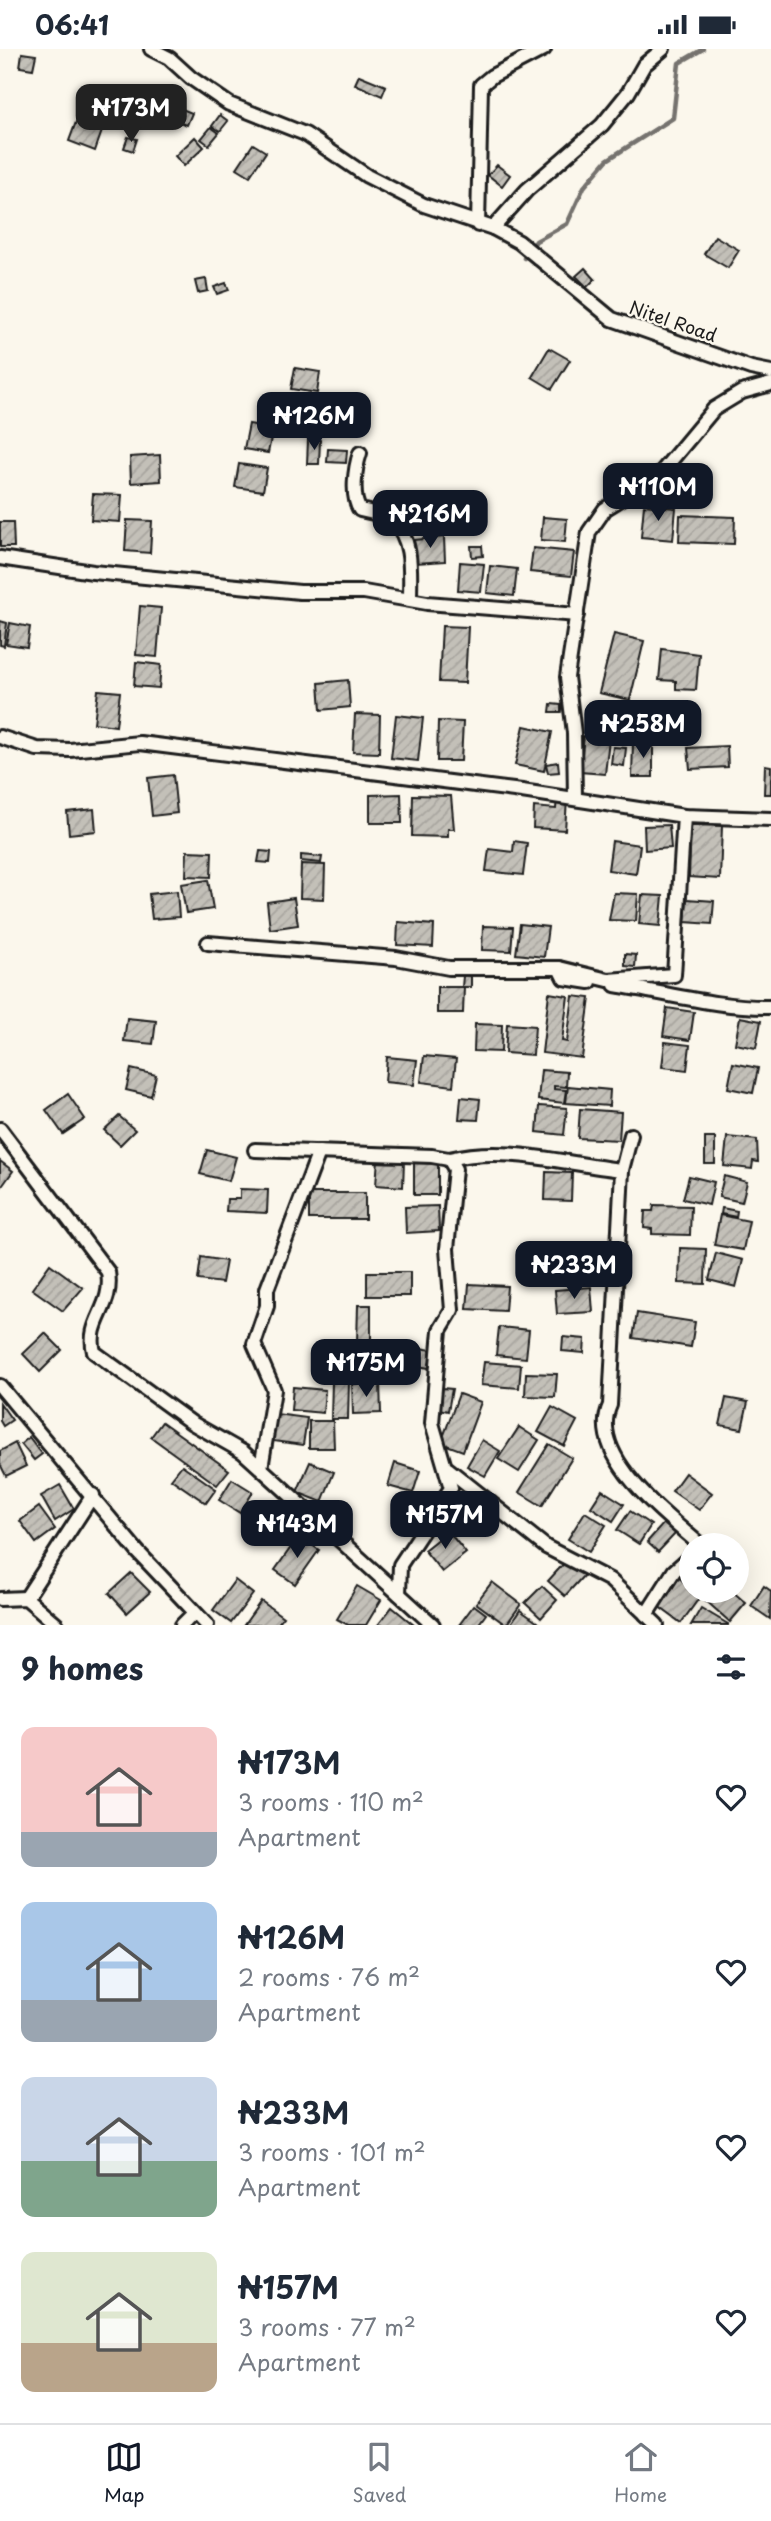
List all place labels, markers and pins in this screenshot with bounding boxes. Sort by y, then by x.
pin: ₦173M [82,85,180,144]
pin: ₦126M [265,393,363,452]
pin: ₦110M [609,463,707,523]
pin: ₦216M [381,491,479,550]
pin: ₦258M [594,701,692,760]
pin: ₦233M [525,1241,623,1301]
pin: ₦175M [317,1339,415,1399]
pin: ₦157M [396,1491,494,1551]
pin: ₦143M [248,1501,346,1560]

